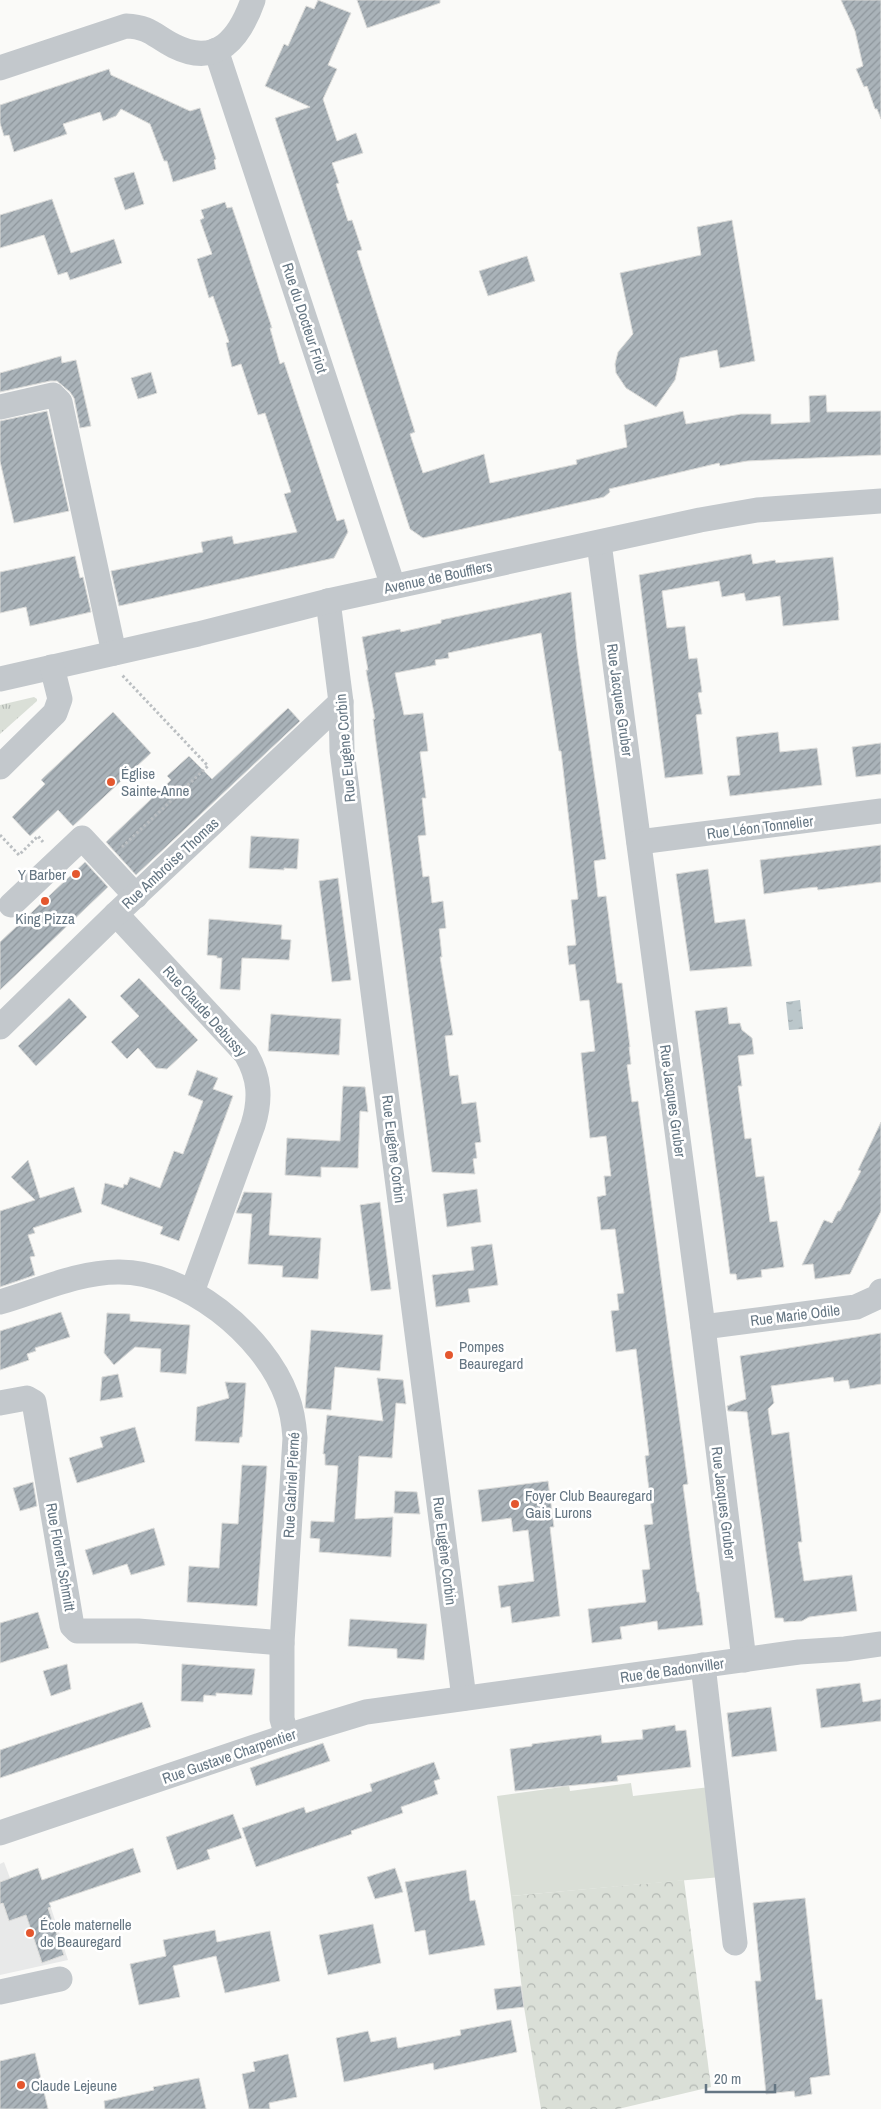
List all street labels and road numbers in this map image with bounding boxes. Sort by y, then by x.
street label: Rue du Docteur Friot [277,260,333,376]
street label: Avenue de Boufflers [381,555,494,599]
street label: Rue Jacques Gruber [602,642,638,758]
street label: Rue Eugène Corbin [330,693,360,803]
street label: Rue Léon Tonnelier [706,810,814,844]
street label: Rue Ambroise Thomas [117,812,223,914]
street label: Rue Claude Debussy [158,961,252,1062]
street label: Rue Jacques Gruber [655,1043,691,1159]
street label: Rue Eugène Corbin [377,1094,411,1204]
street label: Rue Marie Odile [749,1299,841,1331]
street label: Rue Gabriel Pierné [278,1431,304,1538]
street label: Rue Jacques Gruber [707,1445,741,1561]
street label: Rue Eugène Corbin [428,1496,462,1606]
street label: Rue Florent Schmitt [41,1501,81,1613]
street label: Rue de Badonviller [619,1652,725,1688]
street label: Rue Gustave Charpentier [159,1723,299,1789]

